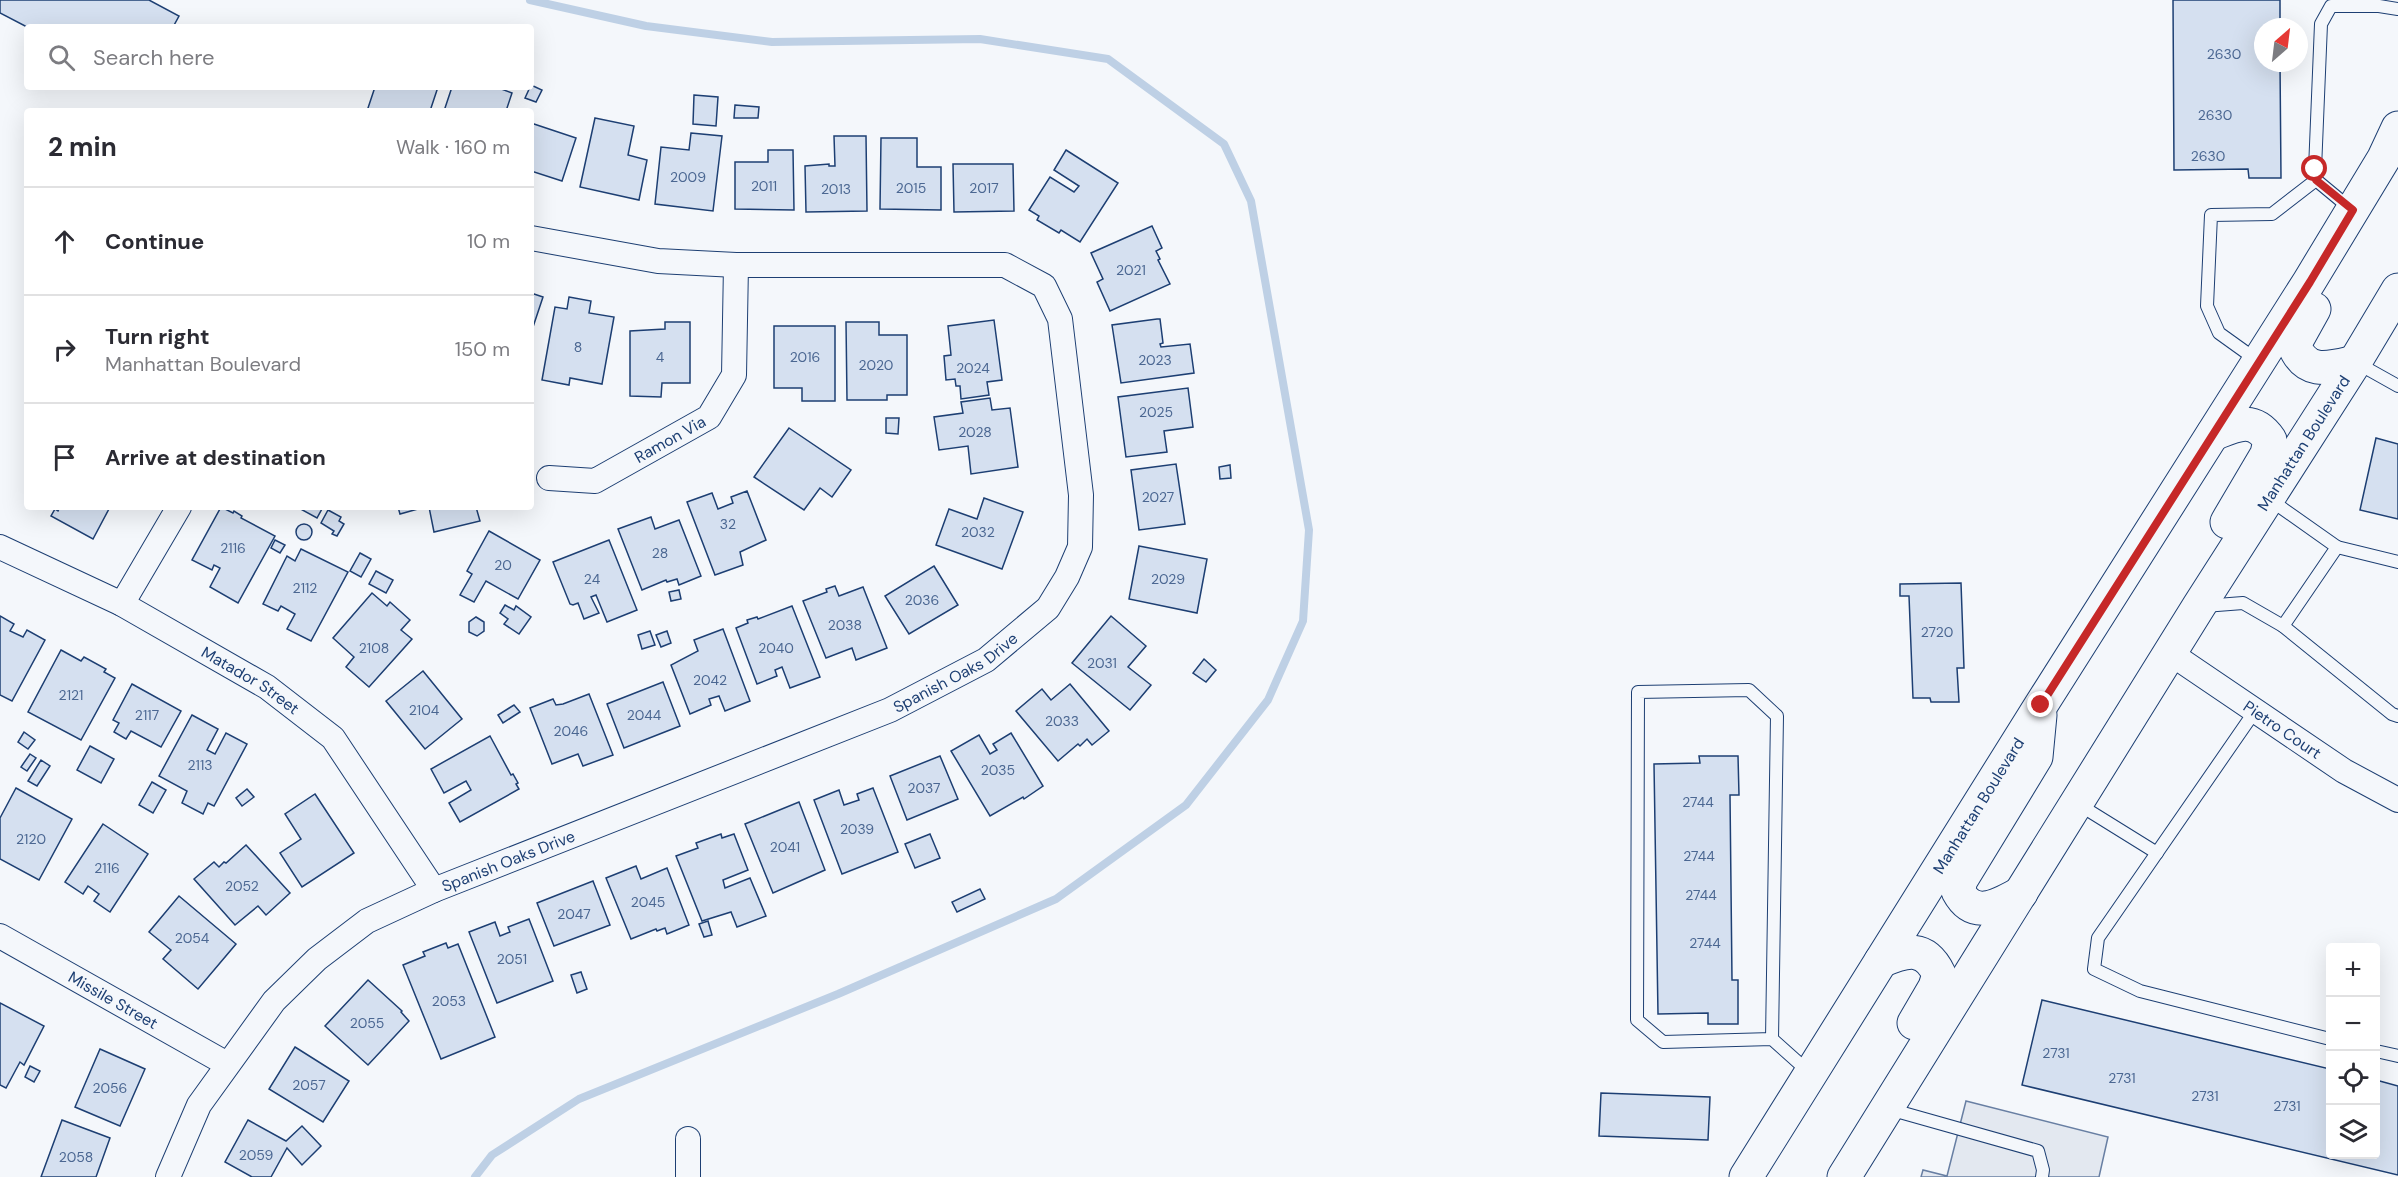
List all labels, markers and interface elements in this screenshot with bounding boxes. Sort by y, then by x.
north arrow [2254,18,2308,72]
search box [24,24,534,90]
icon: search [45,41,78,74]
text: Search here [93,43,214,72]
house number: 2630 [2207,45,2241,63]
house number: 2630 [2198,106,2232,124]
text: 2 min [48,130,117,164]
text: Walk · 160 m [396,134,510,160]
house number: 2630 [2191,147,2225,165]
route start [2301,155,2327,181]
house number: 2009 [670,168,706,186]
house number: 2011 [751,177,777,195]
house number: 2015 [896,179,926,197]
house number: 2017 [969,179,999,197]
house number: 2013 [821,180,851,198]
icon: ahead [48,225,81,258]
text: Continue [105,227,204,256]
text: 10 m [467,228,510,254]
house number: 2021 [1116,261,1146,279]
text: Turn right [105,322,210,351]
icon: right [48,333,81,366]
text: 150 m [455,336,510,362]
house number: 8 [574,338,582,356]
house number: 4 [656,348,665,366]
house number: 2016 [790,348,820,366]
text: Manhattan Boulevard [105,351,301,377]
house number: 2023 [1138,351,1172,369]
house number: 2020 [859,356,893,374]
house number: 2024 [956,359,990,377]
street label: Manhattan Boulevard [2253,371,2355,515]
house number: 2025 [1139,403,1173,421]
street label: Ramon Via [631,411,710,468]
house number: 2028 [958,423,992,441]
icon: arrive [48,441,81,474]
text: Arrive at destination [105,443,326,472]
house number: 2027 [1142,488,1174,506]
house number: 32 [720,515,736,533]
house number: 2032 [961,523,995,541]
house number: 2116 [220,539,246,557]
house number: 28 [652,544,668,562]
house number: 20 [494,556,512,574]
house number: 24 [584,570,601,588]
house number: 2029 [1151,570,1185,588]
house number: 2112 [293,579,317,597]
house number: 2036 [905,591,939,609]
house number: 2038 [828,616,862,634]
house number: 2720 [1921,623,1953,641]
street label: Spanish Oaks Drive [890,628,1022,718]
house number: 2108 [359,639,389,657]
house number: 2040 [758,639,794,657]
street label: Matador Street [198,642,303,719]
house number: 2031 [1087,654,1117,672]
house number: 2042 [693,671,727,689]
house number: 2121 [59,686,83,704]
route end [2027,691,2053,717]
street label: Pietro Court [2239,696,2325,764]
house number: 2104 [409,701,440,719]
house number: 2117 [135,706,159,724]
house number: 2044 [627,706,662,724]
house number: 2033 [1045,712,1079,730]
house number: 2046 [554,722,588,740]
street label: Manhattan Boulevard [1928,734,2029,878]
house number: 2113 [187,756,213,774]
house number: 2035 [981,761,1015,779]
house number: 2037 [907,779,941,797]
house number: 2744 [1682,793,1714,811]
house number: 2039 [840,820,874,838]
street label: Spanish Oaks Drive [439,825,578,897]
house number: 2120 [16,830,46,848]
house number: 2041 [770,838,800,856]
house number: 2744 [1683,847,1715,865]
house number: 2116 [94,859,120,877]
house number: 2052 [225,877,259,895]
house number: 2744 [1685,886,1717,904]
house number: 2045 [631,893,665,911]
house number: 2047 [557,905,591,923]
house number: 2054 [175,929,210,947]
house number: 2744 [1689,934,1721,952]
map controls [2326,943,2380,1159]
button: + [2326,943,2380,997]
house number: 2051 [497,950,527,968]
street label: Missile Street [64,967,162,1034]
house number: 2053 [432,992,466,1010]
button: − [2326,997,2380,1051]
house number: 2055 [350,1014,384,1032]
house number: 2731 [2042,1044,2070,1062]
button: locate [2326,1051,2380,1105]
house number: 2731 [2108,1069,2136,1087]
house number: 2057 [292,1076,326,1094]
house number: 2056 [93,1079,127,1097]
house number: 2731 [2191,1087,2219,1105]
house number: 2731 [2273,1097,2301,1115]
button: layers [2326,1105,2380,1159]
house number: 2059 [239,1146,273,1164]
house number: 2058 [59,1148,93,1166]

